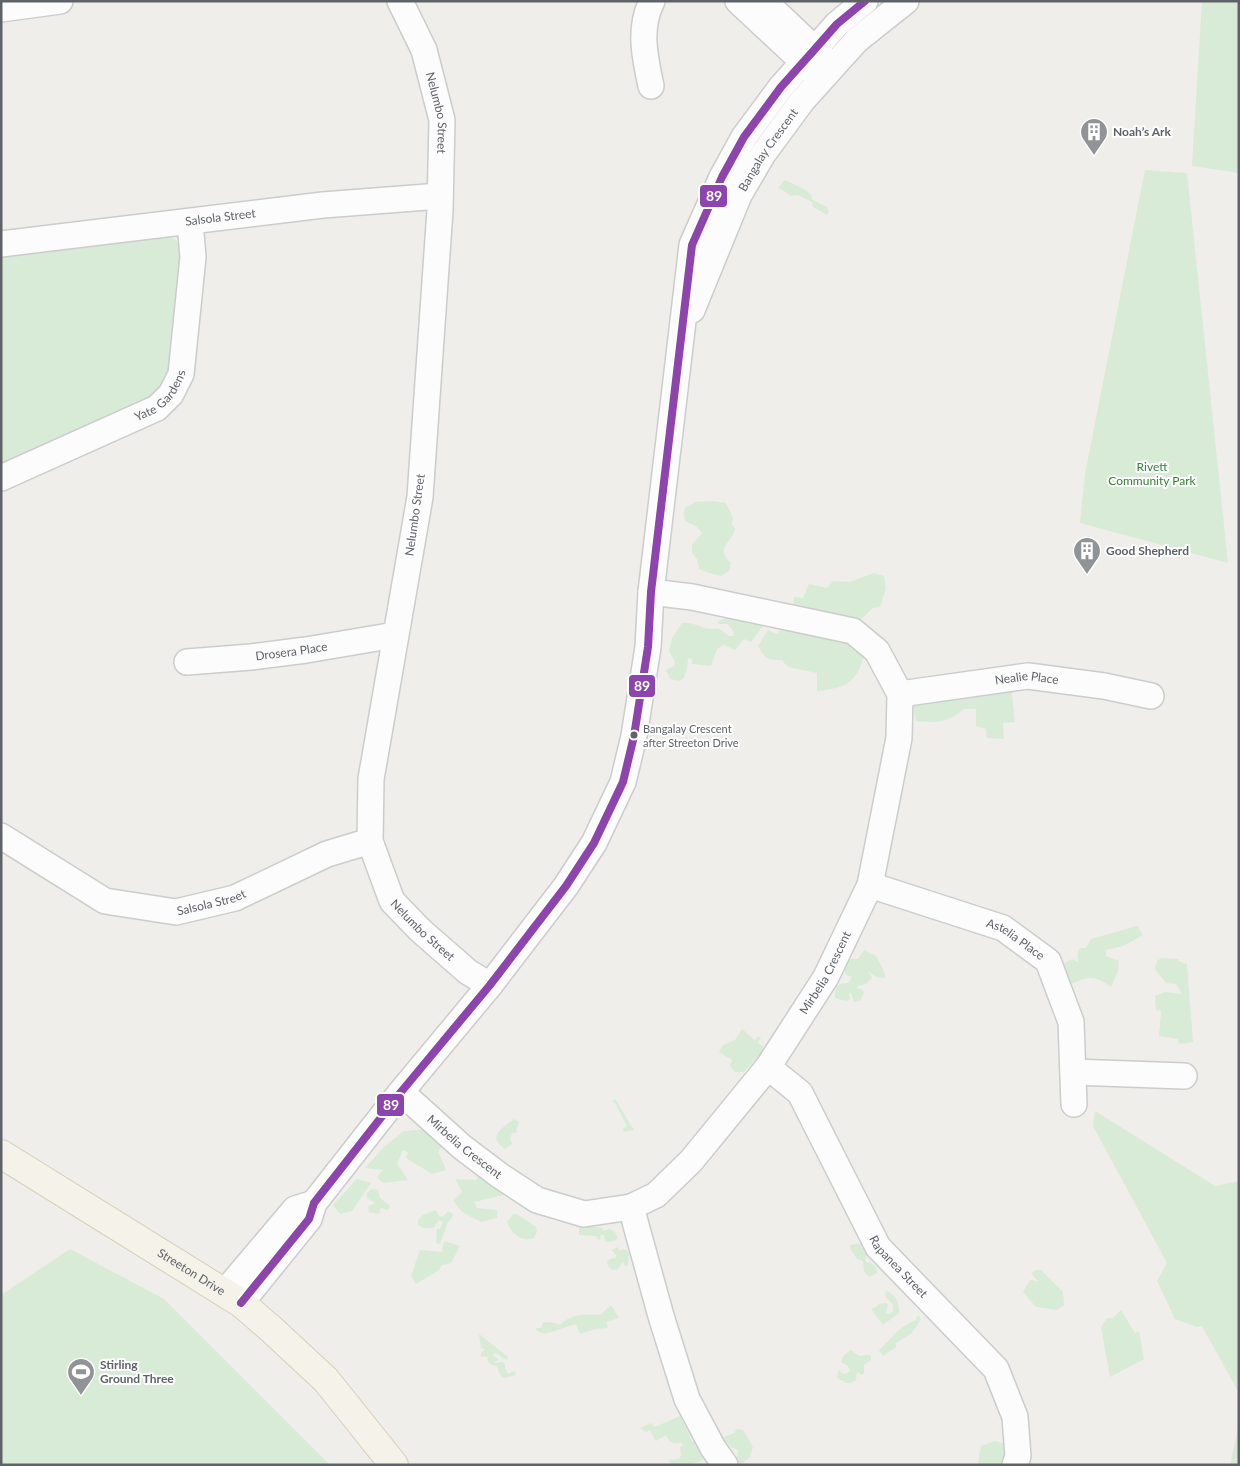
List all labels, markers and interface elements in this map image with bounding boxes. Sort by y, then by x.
street label: Nelumbo Street [423,70,450,155]
street label: Bangalay Crescent [735,105,801,194]
building icon: Noah’s Ark [1079,117,1109,156]
place label: Noah’s Ark [1113,124,1172,139]
line badge: 89 [699,184,728,208]
text: 89 [706,187,722,204]
street label: Salsola Street [184,205,257,229]
street label: Yate Gardens [132,370,188,424]
park label: Rivett Community Park [1108,459,1197,488]
street label: Nelumbo Street [401,472,428,557]
building icon: Good Shepherd [1072,536,1102,575]
place label: Good Shepherd [1106,543,1189,558]
street label: Drosera Place [254,638,329,663]
street label: Nealie Place [994,668,1060,688]
line badge: 89 [628,674,656,698]
text: 89 [634,677,650,694]
place label: Bangalay Crescent after Streeton Drive [643,722,739,749]
marker: Bangalay Crescent after Streeton Drive [629,730,639,740]
street label: Salsola Street [175,886,249,919]
street label: Nelumbo Street [388,896,459,964]
street label: Astelia Place [985,915,1048,963]
street label: Mirbelia Crescent [796,928,854,1017]
line badge: 89 [376,1093,405,1117]
text: 89 [383,1096,399,1113]
street label: Mirbelia Crescent [424,1111,506,1182]
street label: Rapanea Street [866,1233,932,1301]
street label: Streeton Drive [155,1245,228,1298]
sports icon: Stirling Ground Three [66,1357,96,1396]
place label: Stirling Ground Three [100,1357,174,1386]

